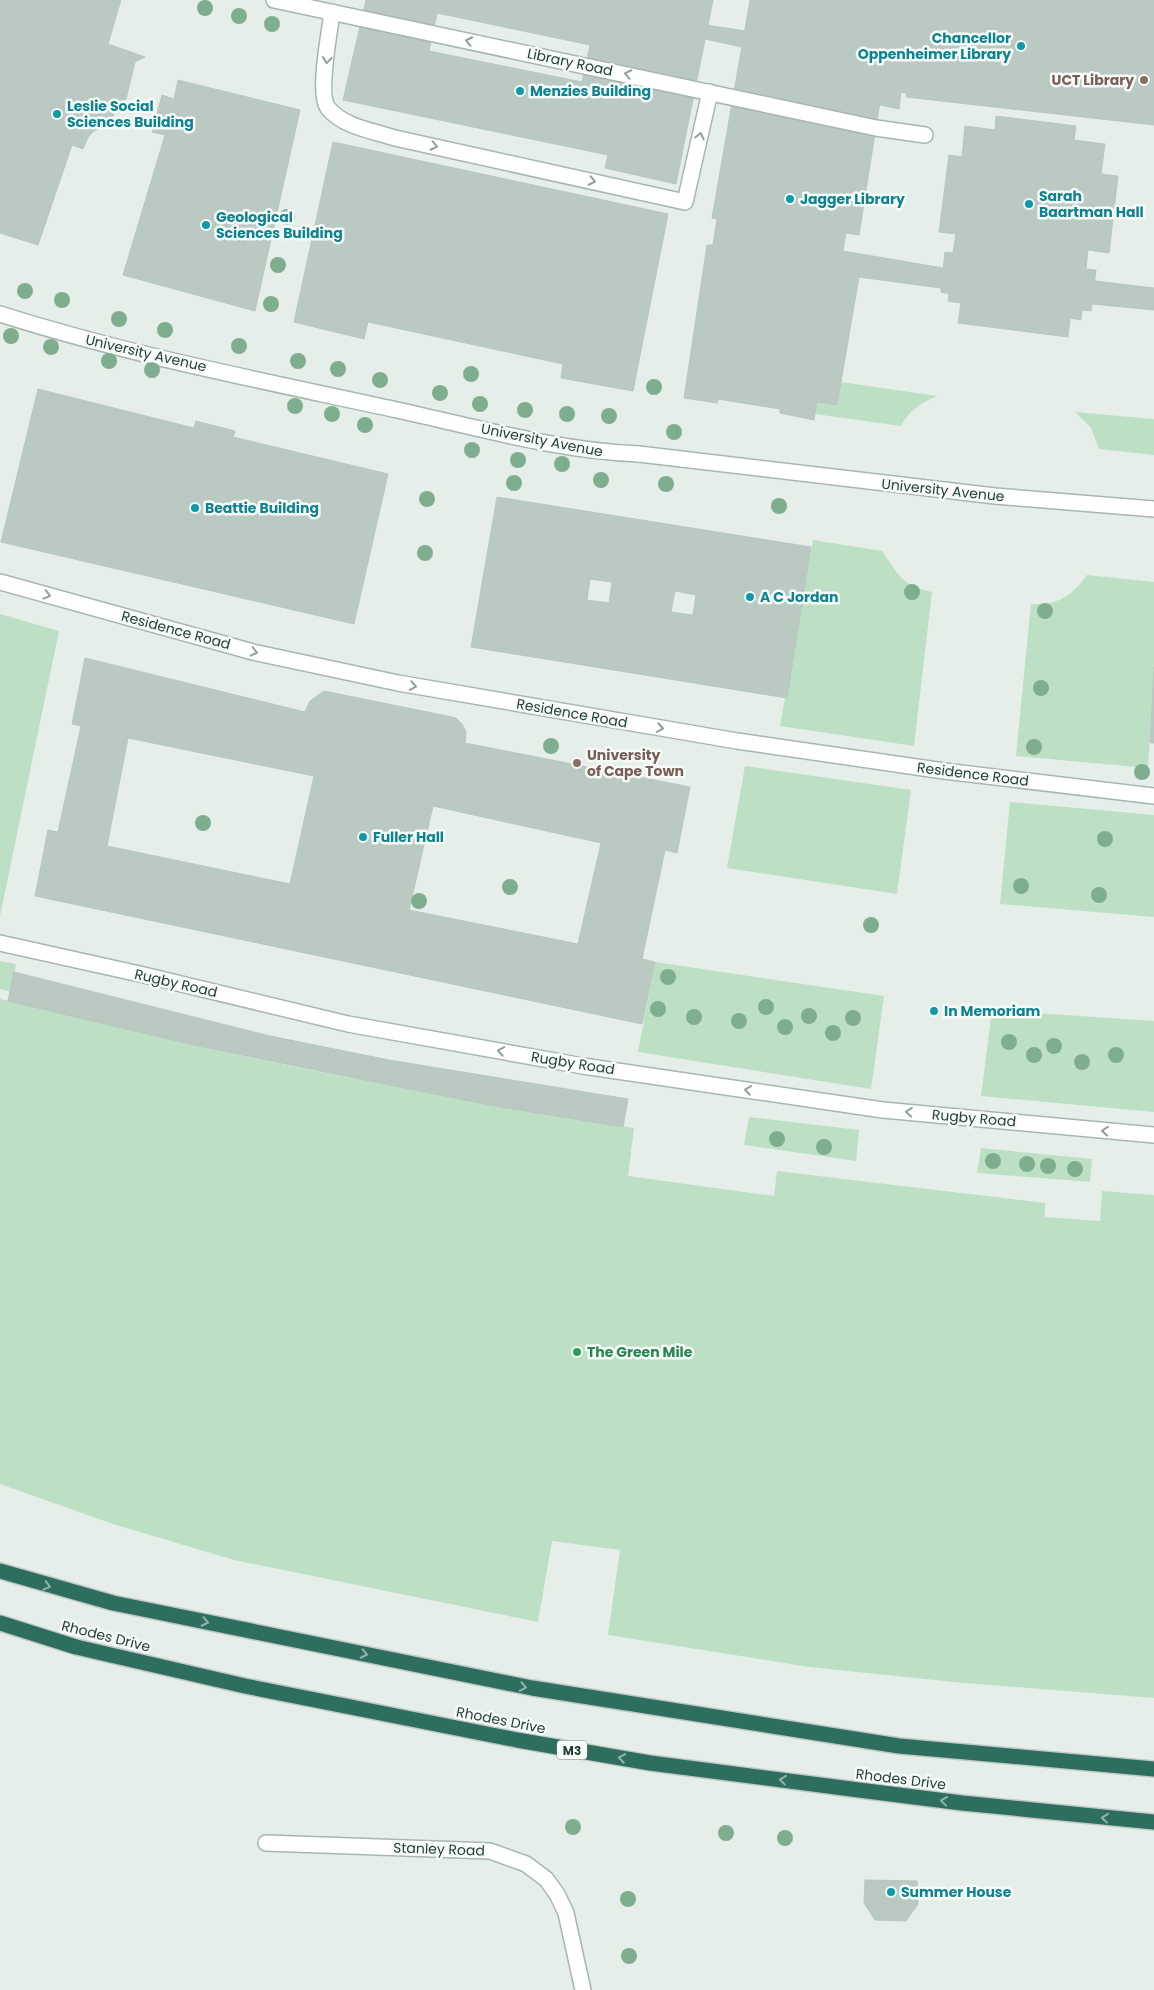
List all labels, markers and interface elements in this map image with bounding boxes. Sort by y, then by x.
place label: Chancellor Oppenheimer Library [858,28,1011,64]
one-way arrow [465,36,474,47]
marker: Chancellor Oppenheimer Library [1015,40,1027,52]
street label: Library Road [525,43,615,81]
one-way arrow [322,57,333,65]
one-way arrow [624,70,633,80]
place label: UCT Library [1052,70,1134,90]
marker: UCT Library [1138,74,1150,86]
place label: Menzies Building [530,81,651,101]
marker: Menzies Building [514,85,526,97]
place label: Leslie Social Sciences Building [67,96,194,132]
marker: Leslie Social Sciences Building [51,108,63,120]
one-way arrow [694,132,705,140]
one-way arrow [429,140,438,151]
one-way arrow [588,175,597,186]
place label: Sarah Baartman Hall [1039,186,1144,222]
place label: Jagger Library [800,189,905,209]
marker: Jagger Library [784,193,796,205]
marker: Sarah Baartman Hall [1023,198,1035,210]
place label: Geological Sciences Building [216,207,343,243]
marker: Geological Sciences Building [200,219,212,231]
street label: University Avenue [84,329,209,377]
street label: University Avenue [479,418,605,462]
street label: University Avenue [880,474,1006,506]
place label: Beattie Building [205,498,319,518]
marker: Beattie Building [189,502,201,514]
place label: A C Jordan [760,587,838,607]
one-way arrow [42,589,51,600]
marker: A C Jordan [744,591,756,603]
street label: Residence Road [119,606,233,654]
one-way arrow [250,646,259,657]
one-way arrow [409,680,417,690]
street label: Residence Road [515,693,629,733]
one-way arrow [655,722,664,732]
place label: University of Cape Town [587,745,684,781]
marker: University of Cape Town [571,757,583,769]
street label: Residence Road [916,757,1030,791]
place label: Fuller Hall [373,827,444,847]
marker: Fuller Hall [357,831,369,843]
street label: Rugby Road [133,964,219,1002]
place label: In Memoriam [944,1001,1040,1021]
marker: In Memoriam [928,1005,940,1017]
one-way arrow [497,1047,505,1057]
street label: Rugby Road [530,1047,616,1079]
one-way arrow [744,1085,752,1096]
street label: Rugby Road [931,1104,1017,1132]
one-way arrow [905,1107,913,1118]
one-way arrow [1101,1125,1109,1136]
place label: The Green Mile [587,1342,693,1362]
marker: The Green Mile [571,1346,583,1358]
one-way arrow [42,1580,50,1590]
street label: Rhodes Drive [60,1615,153,1657]
one-way arrow [201,1616,209,1626]
one-way arrow [360,1648,369,1659]
one-way arrow [519,1681,528,1691]
street label: Rhodes Drive [455,1702,548,1739]
road number: M3 [557,1740,587,1760]
one-way arrow [617,1753,625,1764]
street label: Rhodes Drive [855,1764,948,1794]
one-way arrow [778,1775,786,1786]
one-way arrow [939,1796,947,1807]
one-way arrow [1101,1813,1109,1824]
street label: Stanley Road [393,1837,485,1861]
place label: Summer House [901,1882,1012,1902]
marker: Summer House [885,1886,897,1898]

